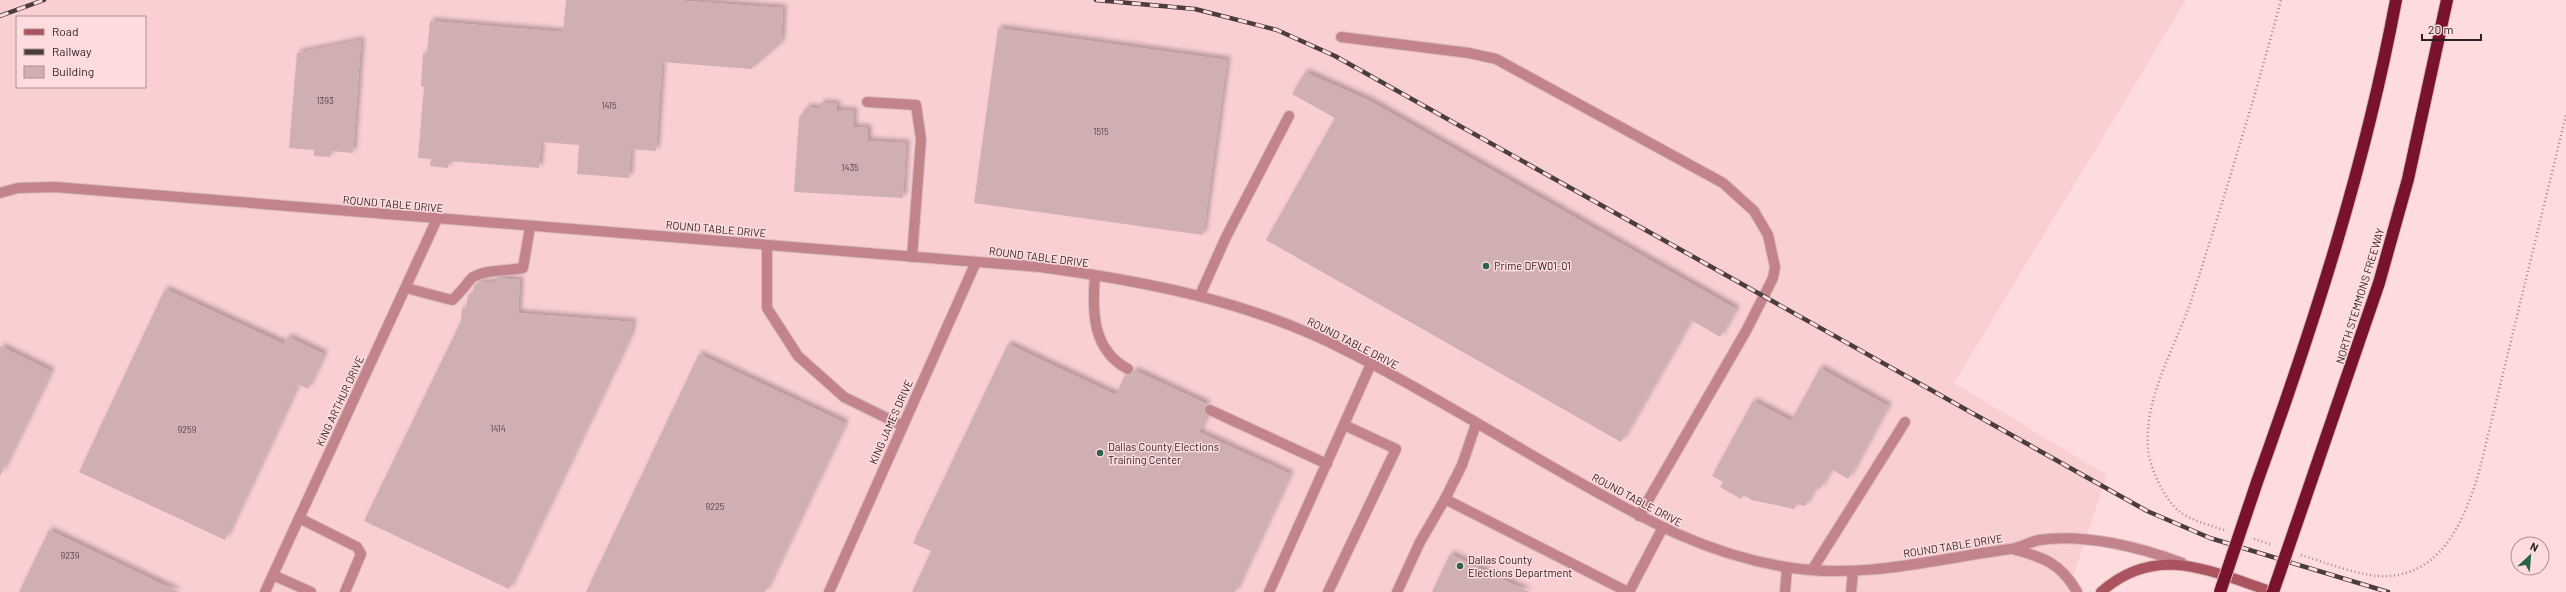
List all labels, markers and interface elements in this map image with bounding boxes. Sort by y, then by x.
legend [16,16,146,88]
scale bar [2422,16,2481,42]
text: 20 m [2428,22,2454,36]
text: Road [52,24,79,38]
text: Railway [52,44,92,58]
text: Building [52,64,94,78]
house number: 1393 [316,95,334,106]
house number: 1415 [601,100,617,111]
house number: 1515 [1093,126,1109,137]
house number: 1435 [841,162,859,173]
street label: ROUND TABLE DRIVE [342,193,444,214]
street label: ROUND TABLE DRIVE [665,218,767,239]
street label: NORTH STEMMONS FREEWAY [2333,226,2386,365]
street label: ROUND TABLE DRIVE [988,244,1090,269]
place label: Prime DFW01-01 [1494,259,1571,272]
marker: Prime DFW01-01 [1481,261,1491,271]
street label: ROUND TABLE DRIVE [1305,314,1401,371]
street label: KING ARTHUR DRIVE [313,353,366,448]
street label: KING JAMES DRIVE [866,377,915,466]
house number: 1414 [490,423,506,434]
house number: 9259 [178,424,197,435]
place label: Dallas County Elections Training Center [1108,440,1219,466]
marker: Dallas County Elections Training Center [1095,448,1105,458]
street label: ROUND TABLE DRIVE [1590,470,1685,529]
house number: 9225 [706,501,725,512]
street label: ROUND TABLE DRIVE [1902,531,2004,560]
north arrow [2510,536,2550,576]
text: N [2528,539,2541,554]
house number: 9239 [61,550,80,561]
place label: Dallas County Elections Department [1468,553,1572,579]
marker: Dallas County Elections Department [1455,561,1465,571]

